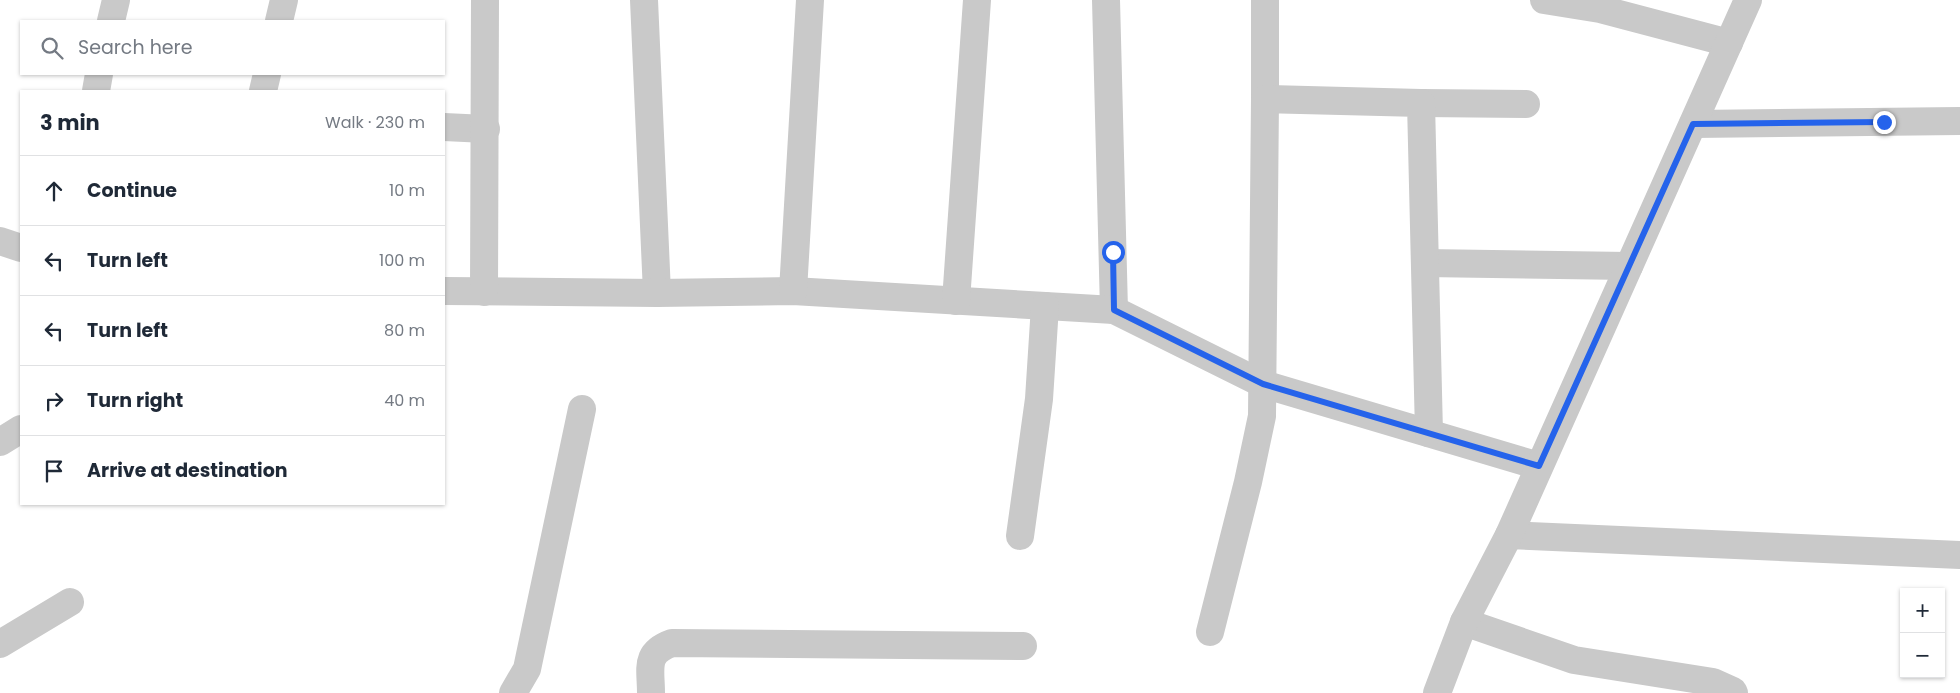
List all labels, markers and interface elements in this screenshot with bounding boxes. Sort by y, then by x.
search box [20,20,445,75]
icon: search [38,34,66,62]
text: Search here [78,34,192,61]
text: 3 min [40,108,100,137]
text: Walk · 230 m [325,111,425,134]
route end [1873,111,1896,134]
icon: ahead [40,177,68,205]
text: Continue [87,177,177,204]
text: 10 m [389,179,425,202]
route start [1102,241,1125,264]
icon: left [40,247,68,275]
text: Turn left [87,247,168,274]
text: 100 m [379,249,425,272]
icon: left [40,317,68,345]
text: Turn left [87,317,168,344]
text: 80 m [384,319,425,342]
icon: right [40,387,68,415]
text: Turn right [87,387,183,414]
text: 40 m [384,389,425,412]
icon: arrive [40,457,68,485]
text: Arrive at destination [87,457,288,484]
map controls [1900,588,1945,678]
button: + [1900,588,1945,633]
button: − [1900,633,1945,678]

